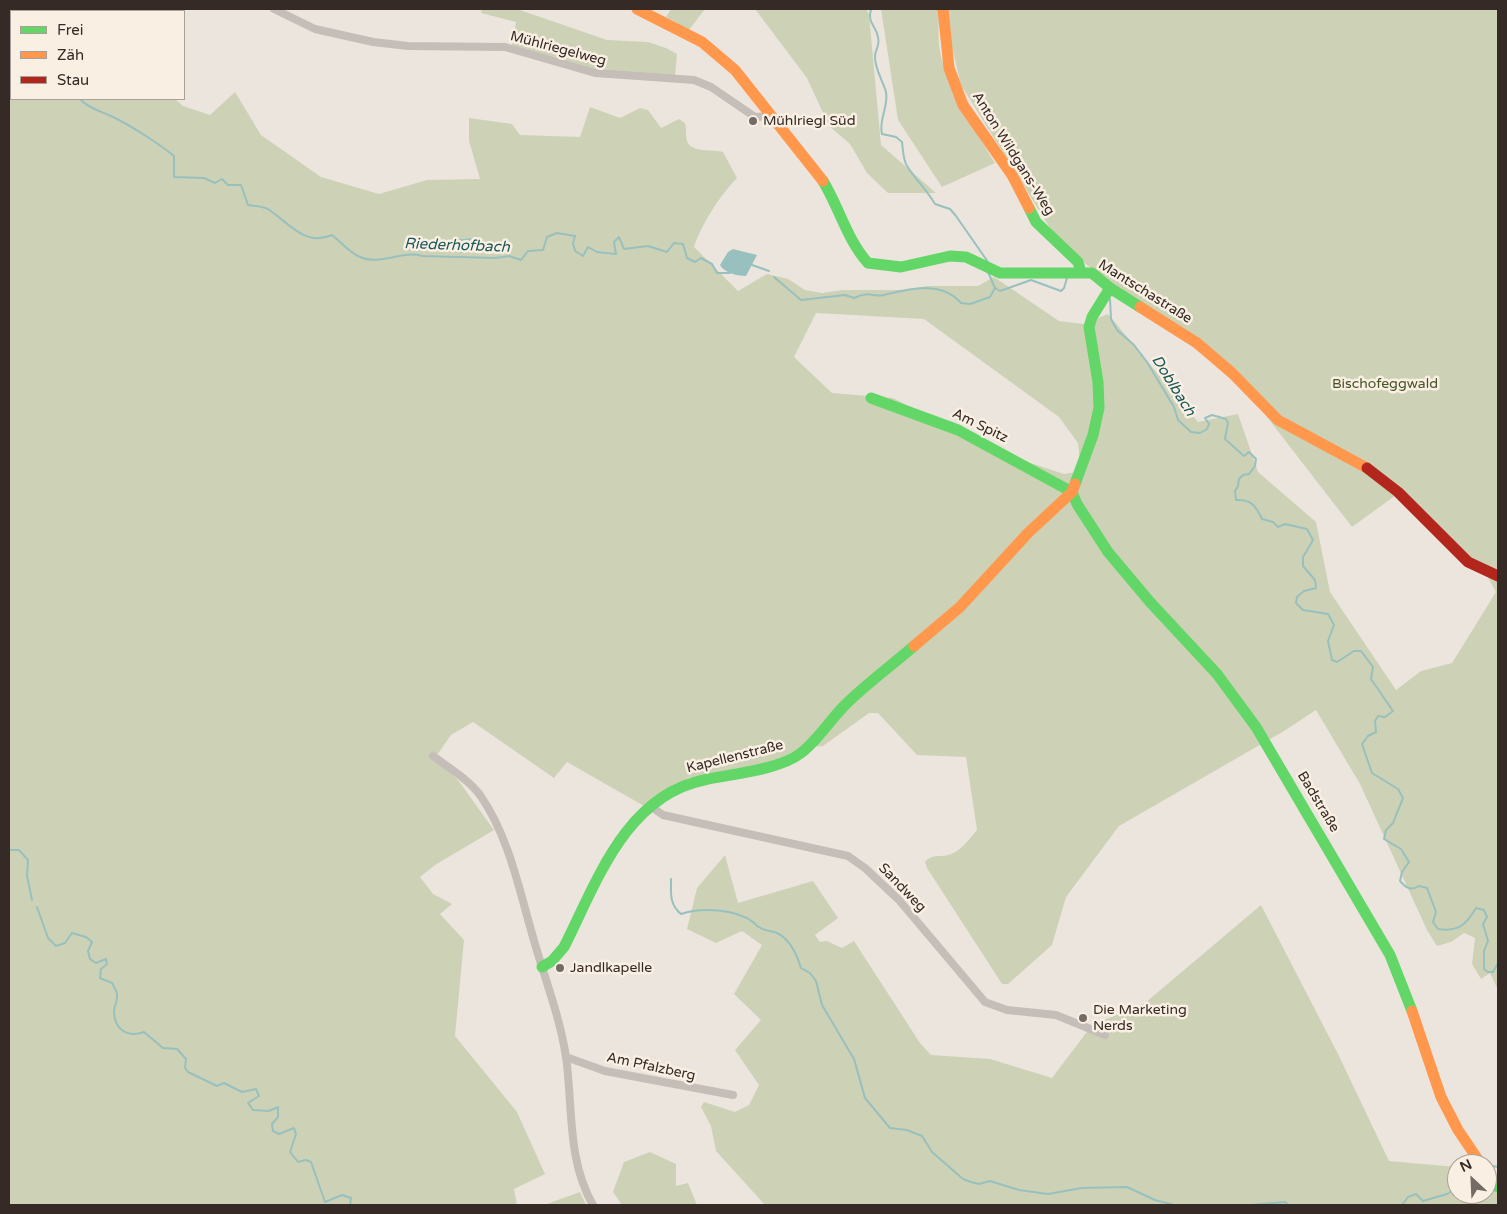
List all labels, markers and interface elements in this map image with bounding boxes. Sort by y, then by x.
legend [10,10,185,100]
text: Frei [57,21,83,39]
street label: Mühlriegelweg [508,28,608,70]
text: Zäh [57,46,84,64]
text: Stau [57,71,89,89]
street label: Anton Wildgans-Weg [968,89,1058,219]
place label: Mühlriegl Süd [763,113,855,129]
marker: Mühlriegl Süd [747,115,759,127]
water label: Riederhofbach [404,235,510,257]
street label: Mantschastraße [1095,256,1195,328]
water label: Doblbach [1147,352,1199,420]
park label: Bischofeggwald [1332,376,1438,392]
street label: Am Spitz [949,405,1011,447]
street label: Kapellenstraße [685,737,785,777]
street label: Badstraße [1293,768,1343,836]
street label: Sandweg [875,860,929,916]
place label: Jandlkapelle [570,960,652,976]
marker: Jandlkapelle [554,962,566,974]
place label: Die Marketing Nerds [1093,1002,1187,1034]
marker: Die Marketing Nerds [1077,1012,1089,1024]
street label: Am Pfalzberg [605,1049,697,1085]
north arrow [1447,1154,1497,1204]
text: N [1457,1156,1475,1176]

